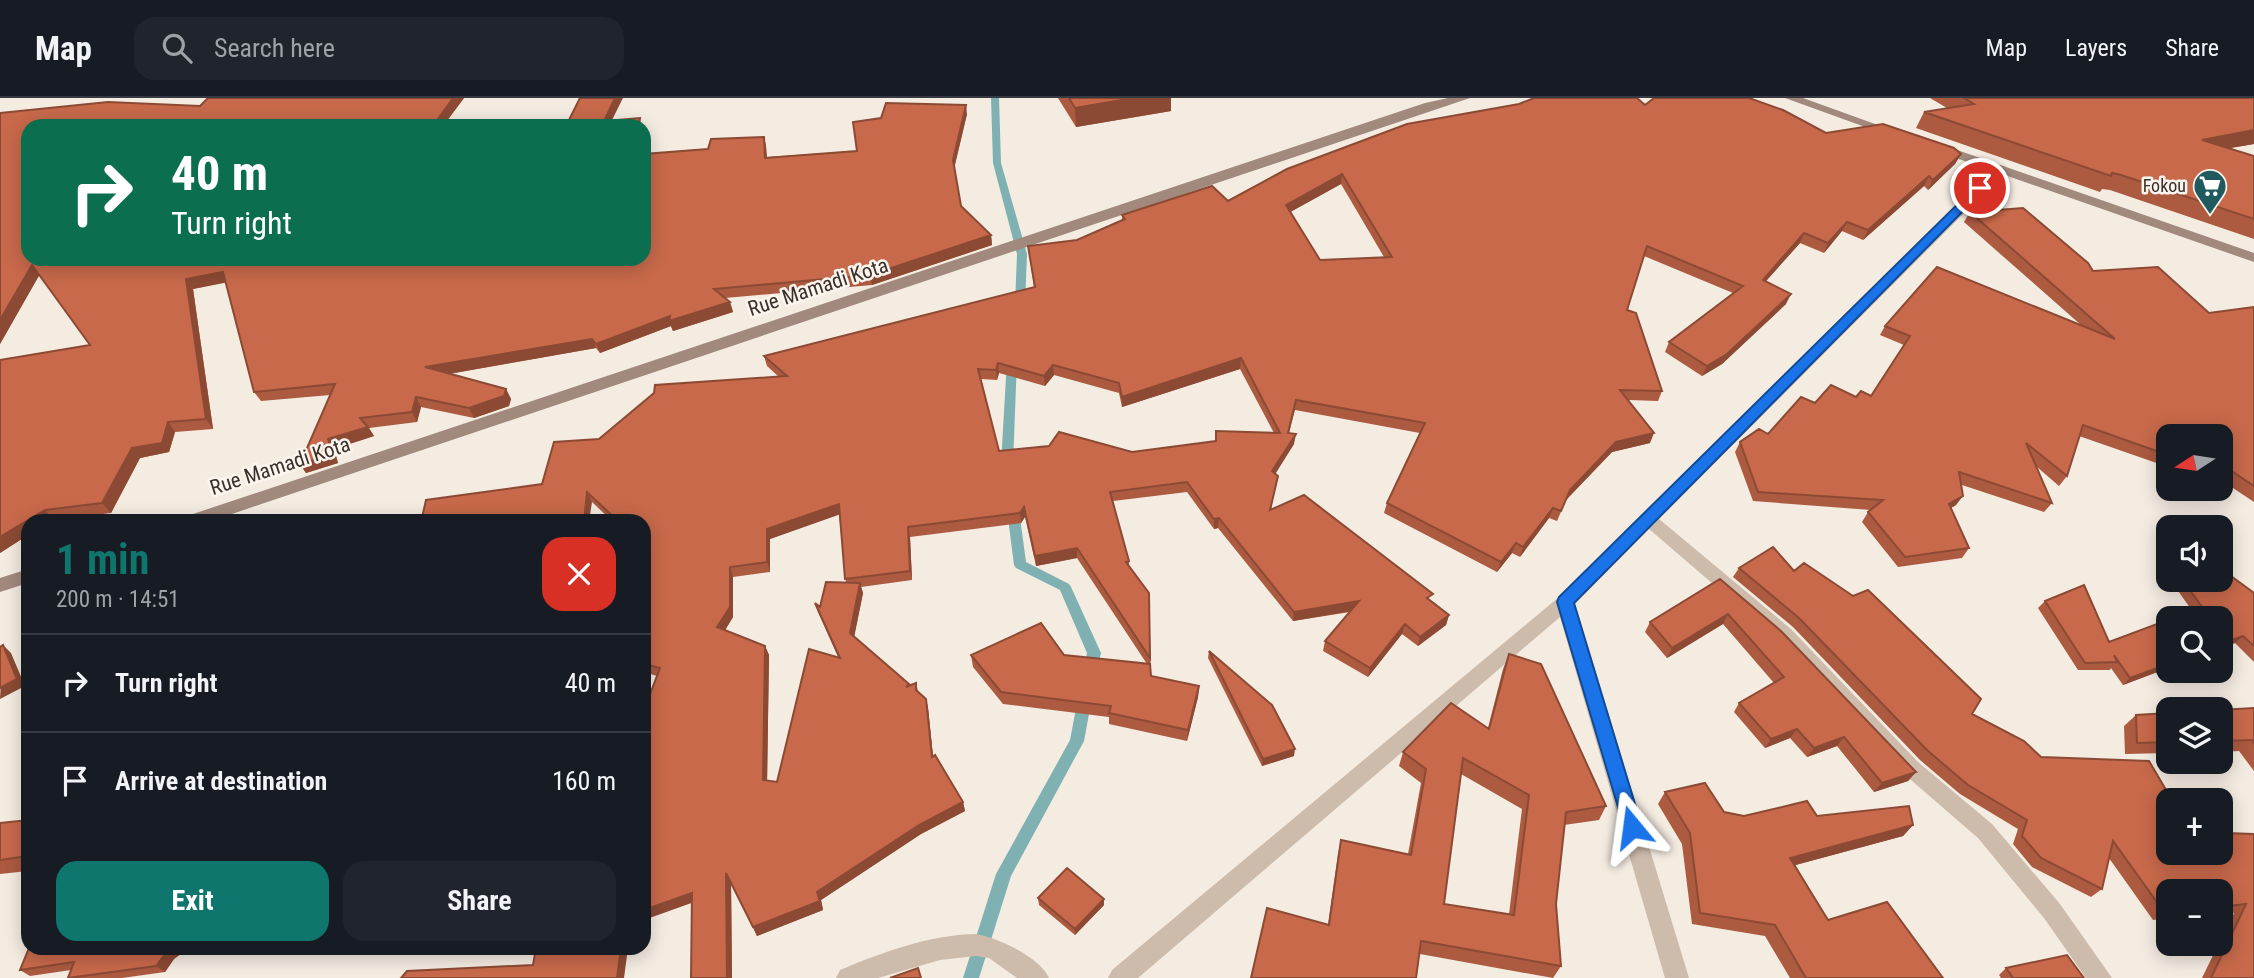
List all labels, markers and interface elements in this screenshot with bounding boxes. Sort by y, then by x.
search box [134,17,624,80]
text: Map [35,29,92,68]
icon: search [158,29,196,67]
text: Search here [214,33,335,63]
text: Map [1986,34,2027,62]
text: Layers [2065,34,2127,62]
text: Share [2165,34,2219,62]
text: 40 m [171,145,268,202]
icon: right [56,147,147,238]
pin [1950,158,2010,218]
supermarket icon: Fokou [2191,167,2229,216]
icon: arrive [1961,169,1999,207]
place label: Fokou [2143,175,2186,196]
text: Turn right [171,204,292,242]
street label: Rue Mamadi Kota [745,253,891,321]
north arrow [2156,424,2233,500]
map controls [2156,424,2233,956]
street label: Rue Mamadi Kota [207,432,353,500]
button: sound [2156,515,2233,592]
text: 1 min [56,535,149,584]
button: close [542,537,616,611]
text: 200 m · 14:51 [56,586,180,613]
button: search [2156,606,2233,683]
icon: right [56,664,94,702]
text: Turn right [115,668,217,698]
text: 40 m [565,668,616,698]
button: layers [2156,697,2233,774]
icon: arrive [56,762,94,800]
text: Arrive at destination [115,766,327,796]
text: 160 m [552,766,616,796]
button: + [2156,788,2233,865]
position arrow [1595,790,1669,864]
button: Exit [56,861,329,941]
button: Share [343,861,616,941]
button: − [2156,879,2233,956]

